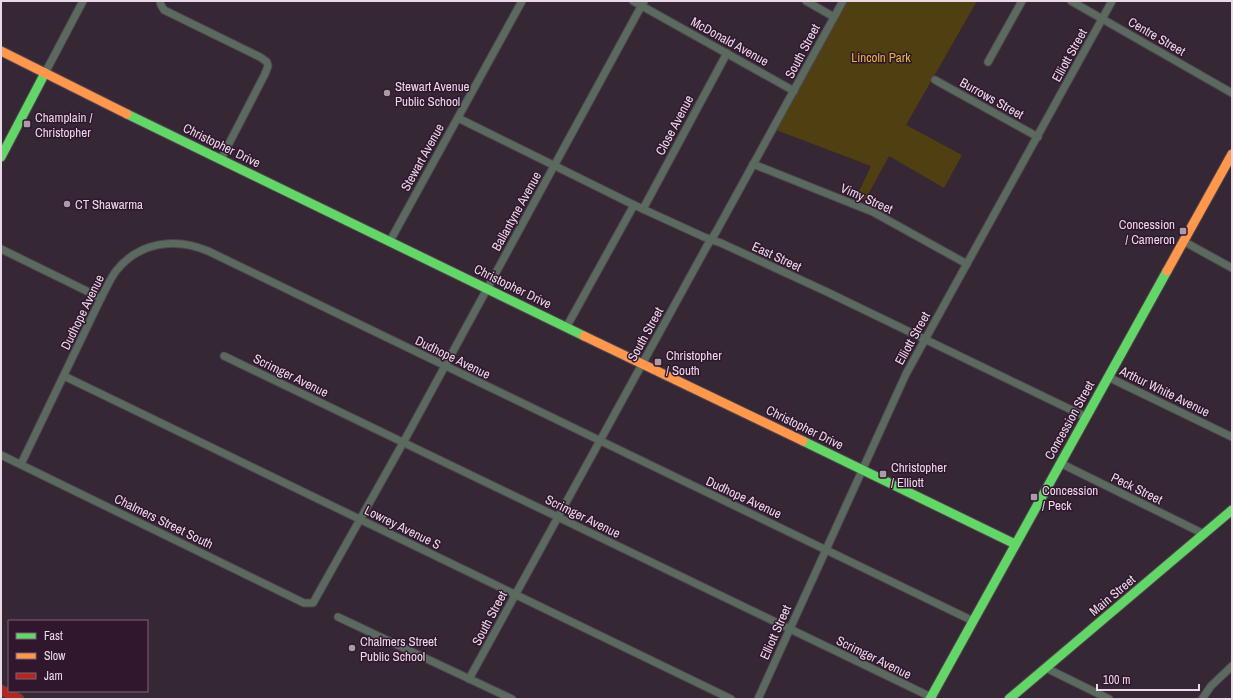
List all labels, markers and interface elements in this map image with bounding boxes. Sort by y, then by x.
street label: McDonald Avenue [688,13,772,70]
street label: Centre Street [1125,13,1188,60]
street label: South Street [781,21,824,81]
street label: Elliott Street [1048,26,1091,85]
park label: Lincoln Park [851,49,911,66]
street label: Burrows Street [957,74,1027,123]
place label: Stewart Avenue Public School [395,78,470,110]
marker: Stewart Avenue Public School [382,88,392,98]
street label: Close Avenue [652,92,697,158]
place label: Champlain / Christopher [35,109,93,141]
marker: Champlain / Christopher [22,119,32,129]
street label: Christopher Drive [180,119,263,172]
street label: Stewart Avenue [397,120,448,194]
street label: Ballantyne Avenue [488,169,545,254]
street label: Vimy Street [838,179,896,218]
place label: CT Shawarma [75,196,143,213]
marker: CT Shawarma [62,199,72,209]
place label: Concession / Cameron [1119,216,1175,248]
marker: Concession / Cameron [1178,226,1188,236]
street label: East Street [749,238,804,275]
street label: Christopher Drive [471,260,554,313]
street label: Dudhope Avenue [57,272,108,353]
street label: South Street [624,304,667,364]
street label: Elliott Street [891,309,934,368]
street label: Dudhope Avenue [412,332,493,383]
place label: Christopher / South [666,347,722,379]
street label: Scrimger Avenue [250,350,331,401]
marker: Christopher / South [653,357,663,367]
street label: Arthur White Avenue [1116,362,1213,421]
street label: Concession Street [1041,378,1098,463]
street label: Christopher Drive [763,401,846,454]
place label: Christopher / Elliott [891,459,947,491]
marker: Christopher / Elliott [878,469,888,479]
street label: Peck Street [1108,469,1165,508]
street label: Dudhope Avenue [703,473,784,522]
place label: Concession / Peck [1042,482,1098,514]
street label: Chalmers Street South [112,490,216,553]
street label: Scrimger Avenue [542,491,623,542]
marker: Concession / Peck [1029,492,1039,502]
street label: Lowrey Avenue S [362,502,444,553]
street label: Main Street [1086,571,1139,620]
street label: South Street [468,588,511,648]
street label: Elliott Street [756,602,795,662]
legend [8,620,148,692]
text: Fast [44,628,63,644]
street label: Scrimger Avenue [833,632,914,683]
place label: Chalmers Street Public School [360,633,437,665]
marker: Chalmers Street Public School [347,643,357,653]
text: Slow [44,648,66,664]
scale bar [1097,666,1199,692]
text: Jam [44,668,63,684]
text: 100 m [1103,672,1130,688]

